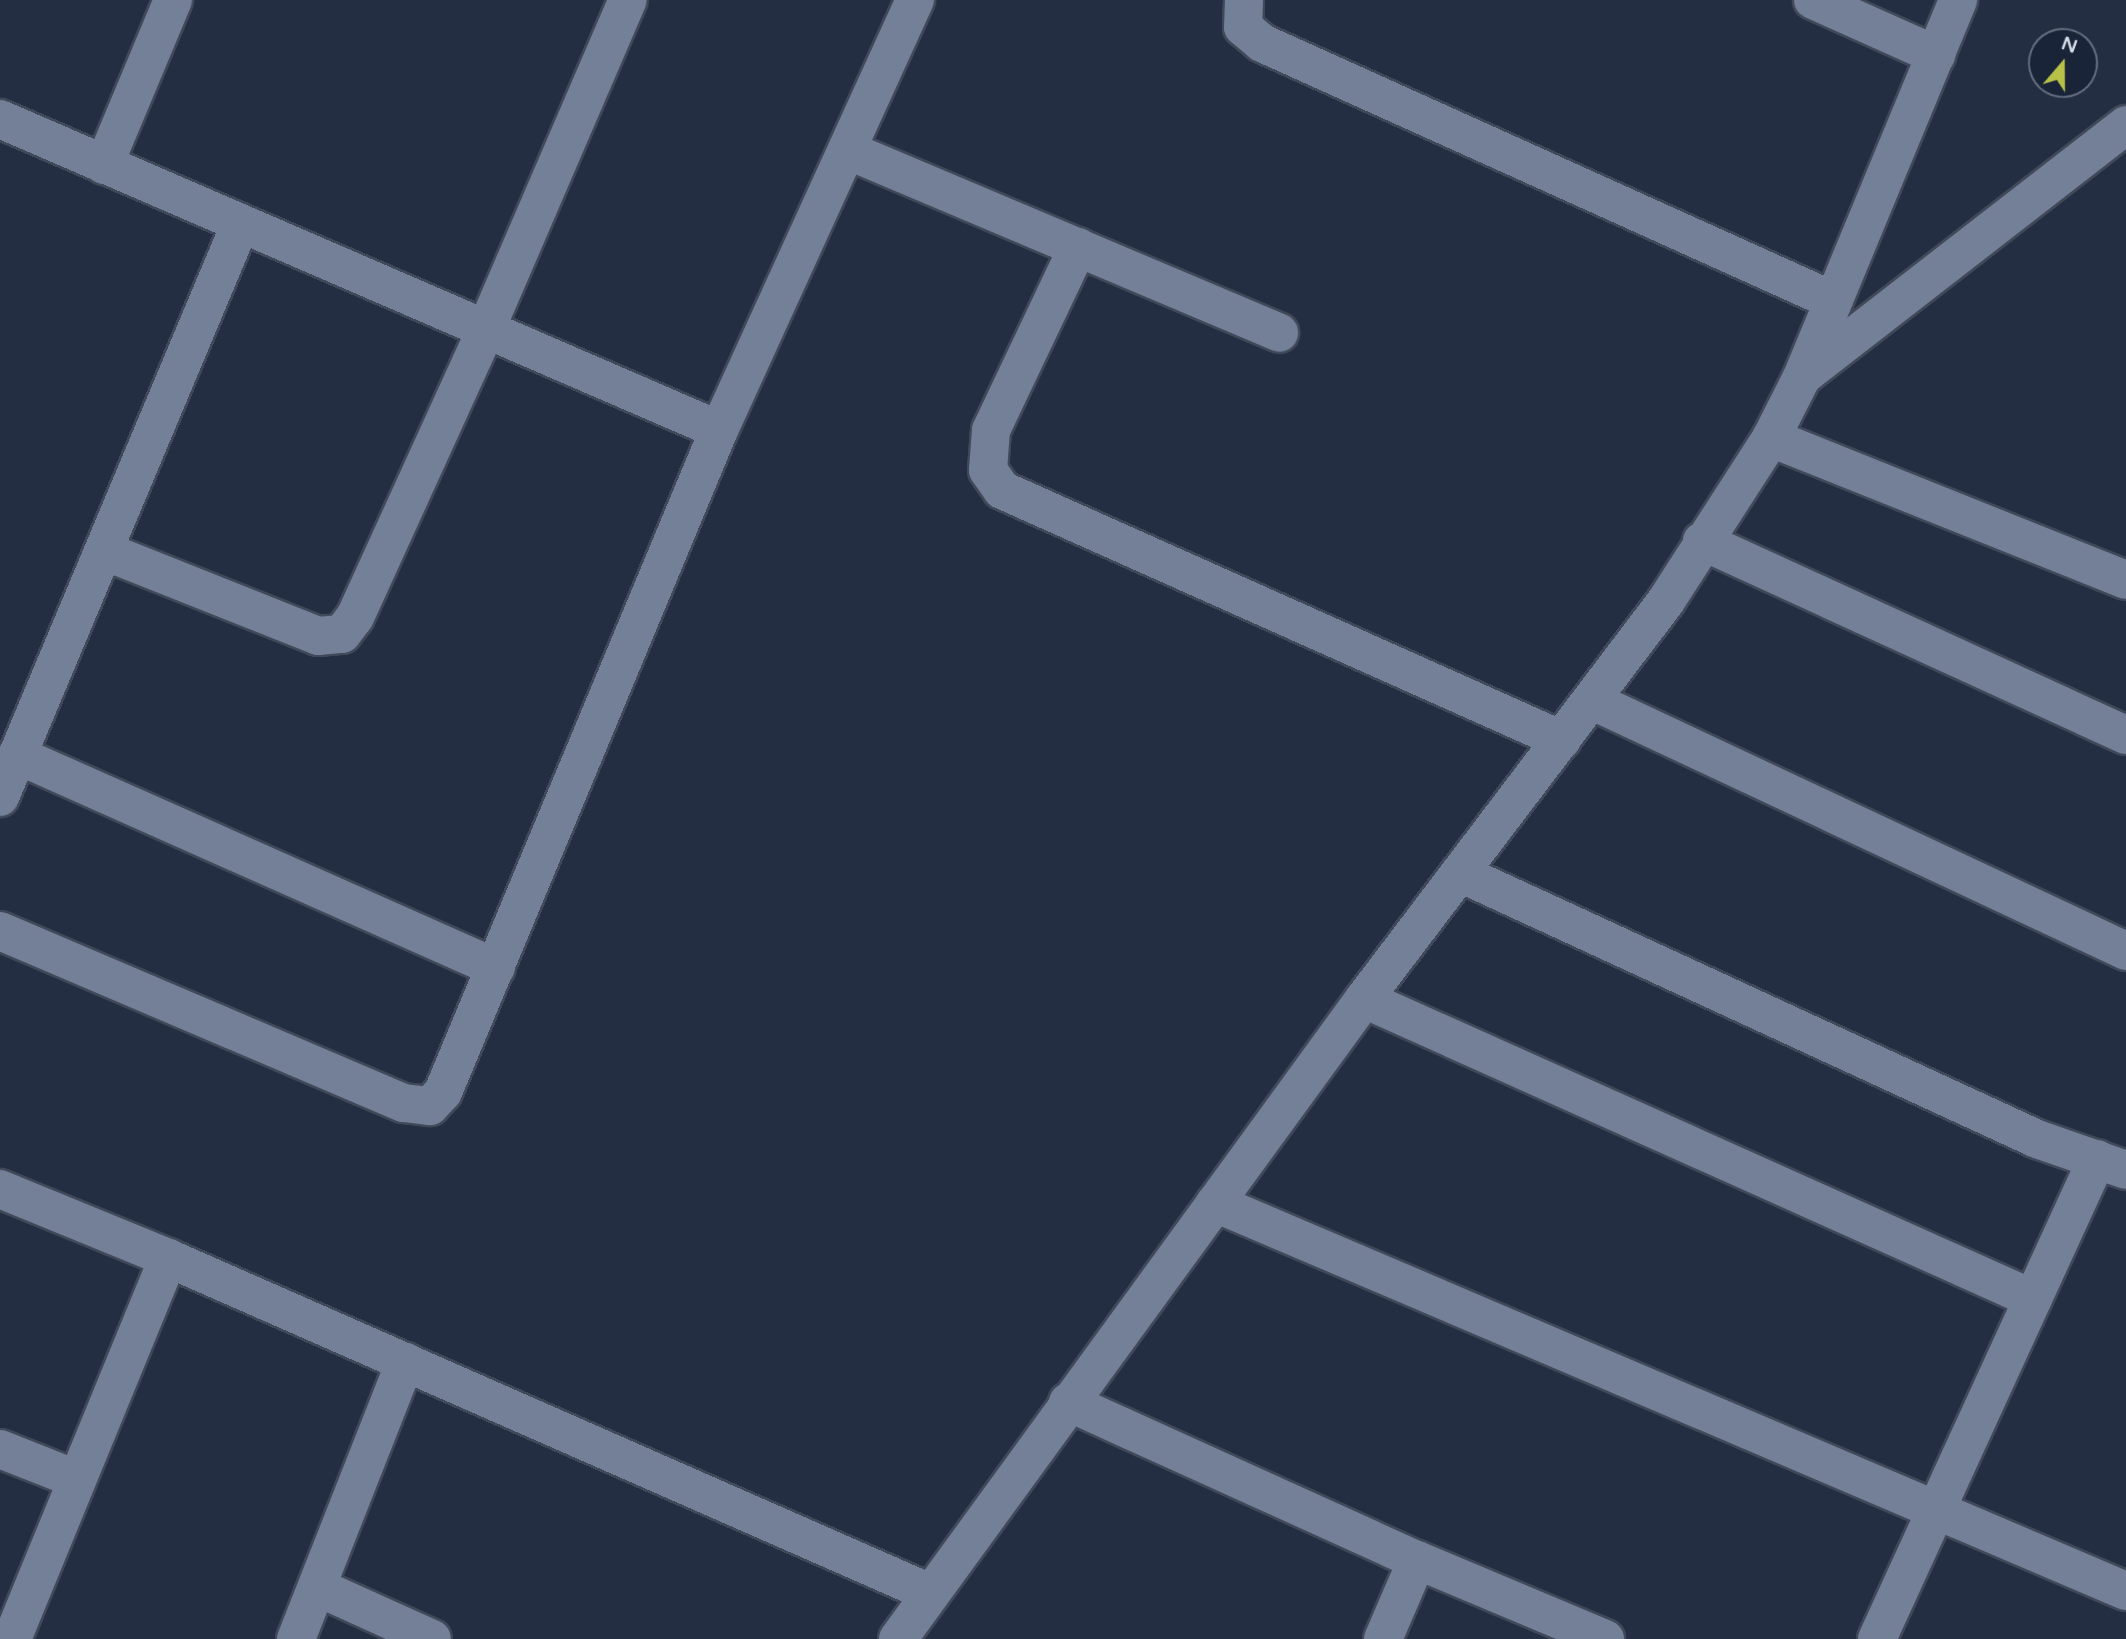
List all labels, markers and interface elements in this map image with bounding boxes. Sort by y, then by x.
north arrow [2028,28,2098,98]
text: N [2059,32,2080,58]

